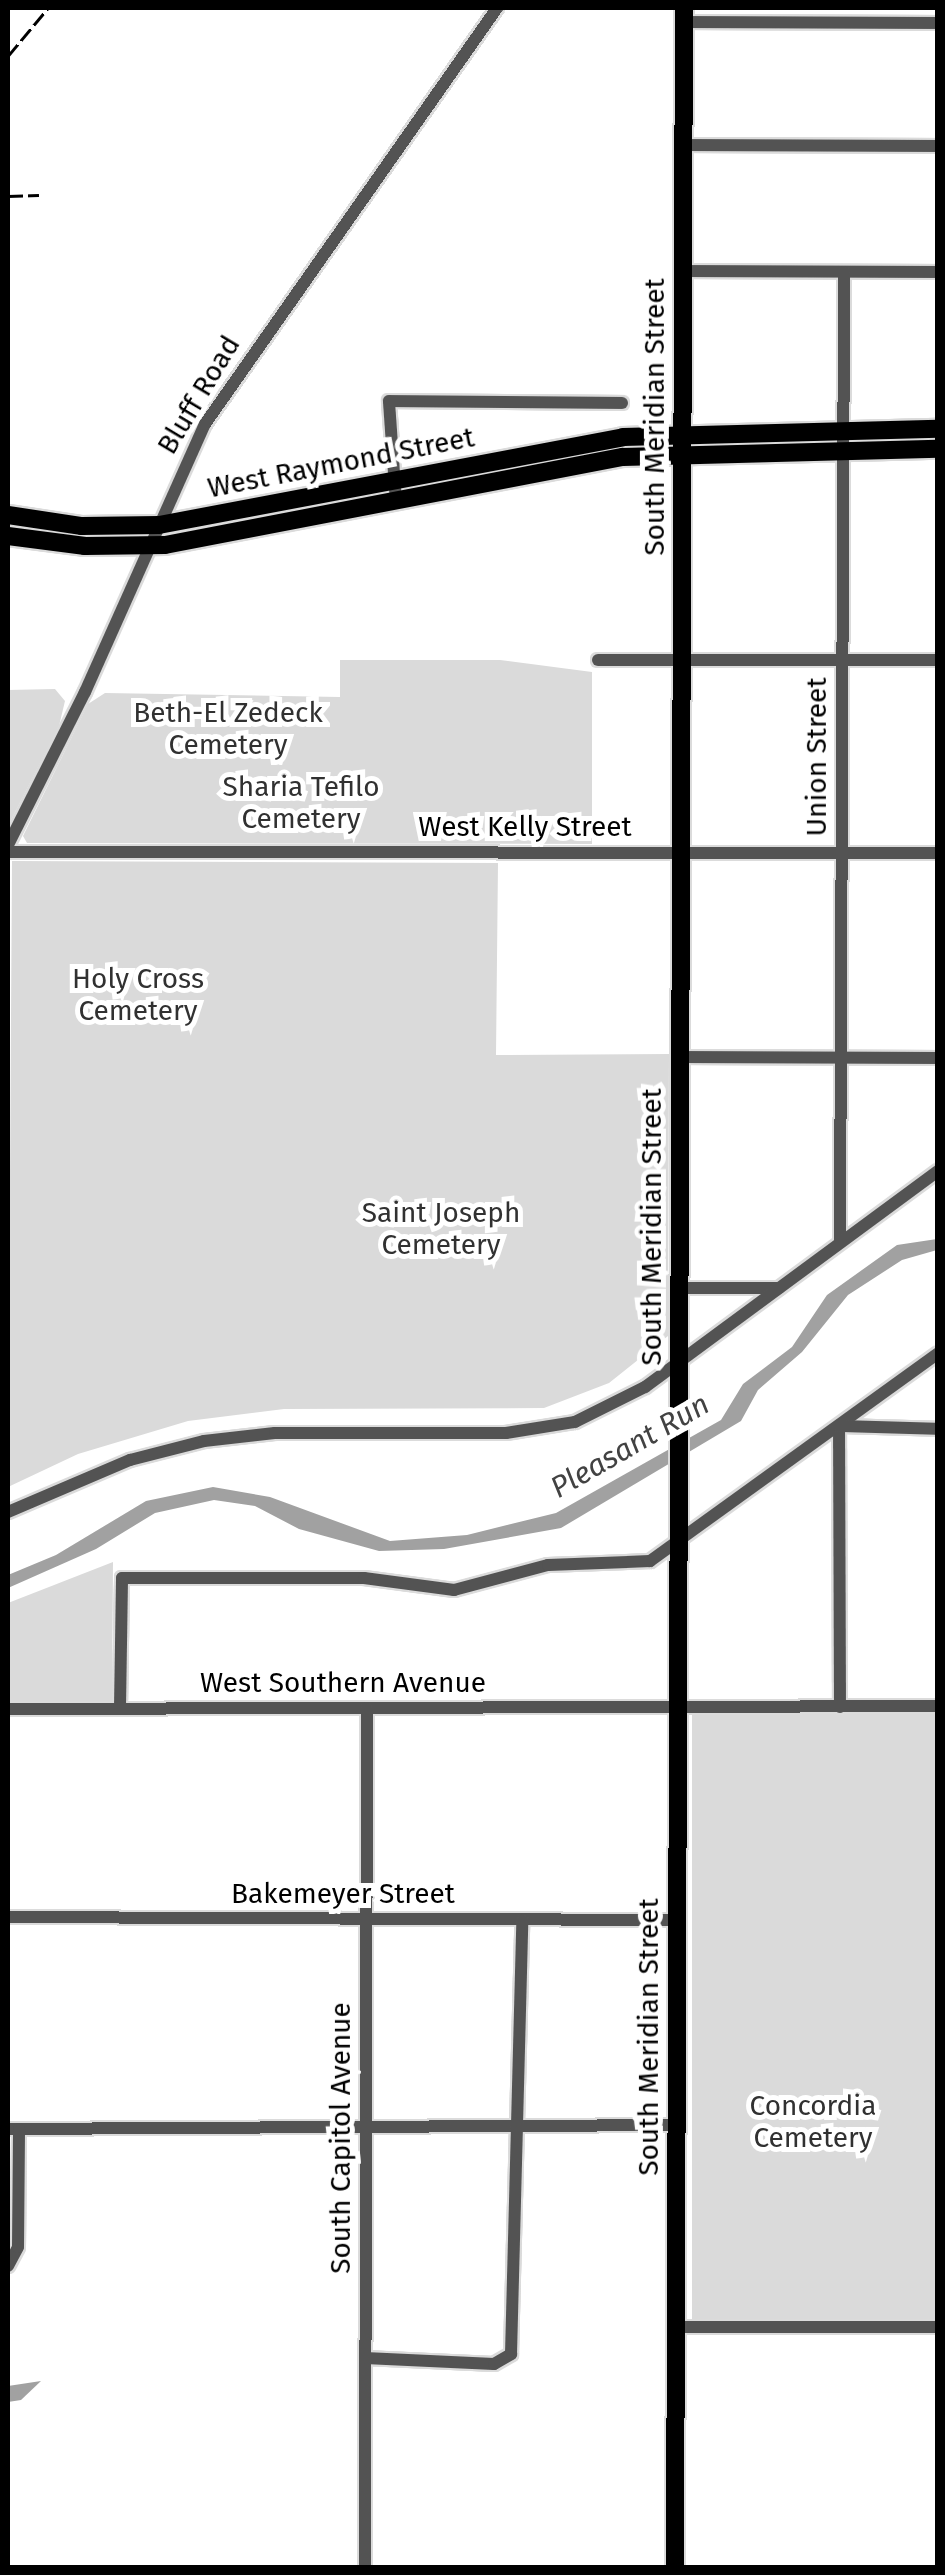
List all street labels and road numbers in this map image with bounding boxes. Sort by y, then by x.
street label: South Meridian Street [638,278,672,556]
street label: Bluff Road [151,330,247,460]
street label: West Raymond Street [205,421,477,505]
street label: Union Street [800,678,834,836]
street label: West Kelly Street [418,810,632,844]
street label: South Meridian Street [635,1088,669,1366]
street label: West Southern Avenue [200,1666,486,1700]
street label: Bakemeyer Street [231,1877,455,1911]
street label: South Meridian Street [632,1898,666,2176]
street label: South Capitol Avenue [324,2002,358,2274]

